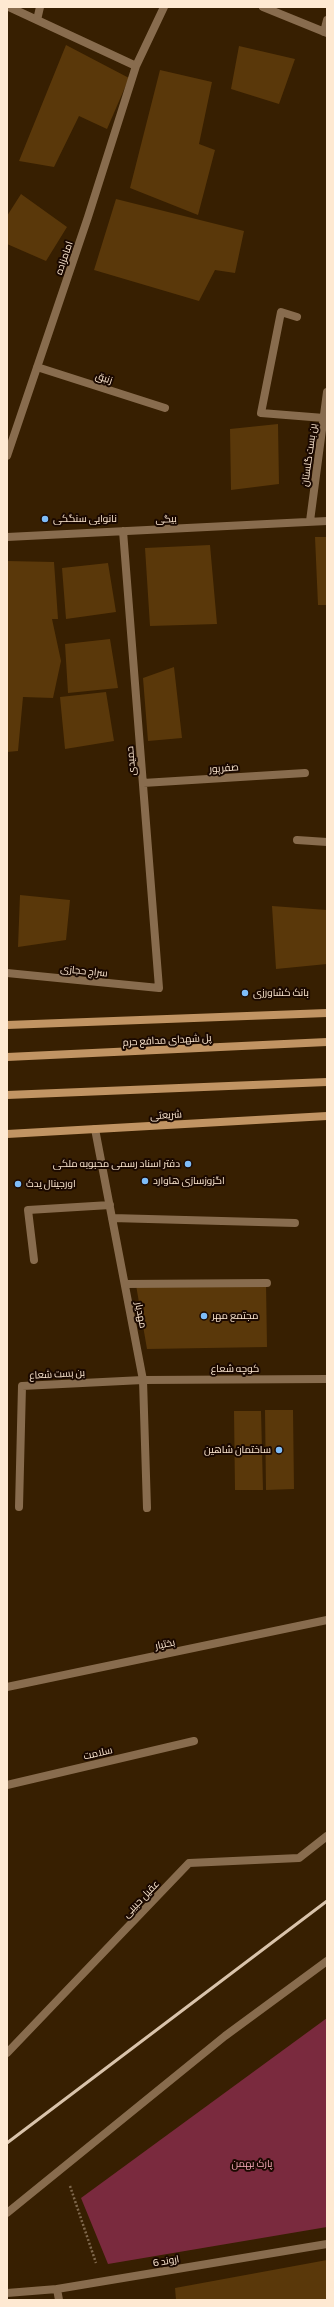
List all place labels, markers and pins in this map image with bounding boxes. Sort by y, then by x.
place label: نانوایی سنگکی [53,513,117,525]
marker: نانوایی سنگکی [40,514,50,524]
place label: بانک کشاورزی [253,987,309,999]
marker: بانک کشاورزی [240,988,250,998]
place label: دفتر اسناد رسمی محبوبه ملکی [53,1158,180,1170]
marker: دفتر اسناد رسمی محبوبه ملکی [183,1159,193,1169]
place label: اگزوزسازی هاوارد [153,1175,225,1187]
marker: اگزوزسازی هاوارد [140,1176,150,1186]
place label: اورجینال یدک [26,1178,76,1190]
marker: اورجینال یدک [13,1179,23,1189]
place label: مجتمع مهر [212,1310,258,1322]
marker: مجتمع مهر [199,1311,209,1321]
place label: ساختمان شاهین [204,1444,271,1456]
marker: ساختمان شاهین [274,1445,284,1455]

